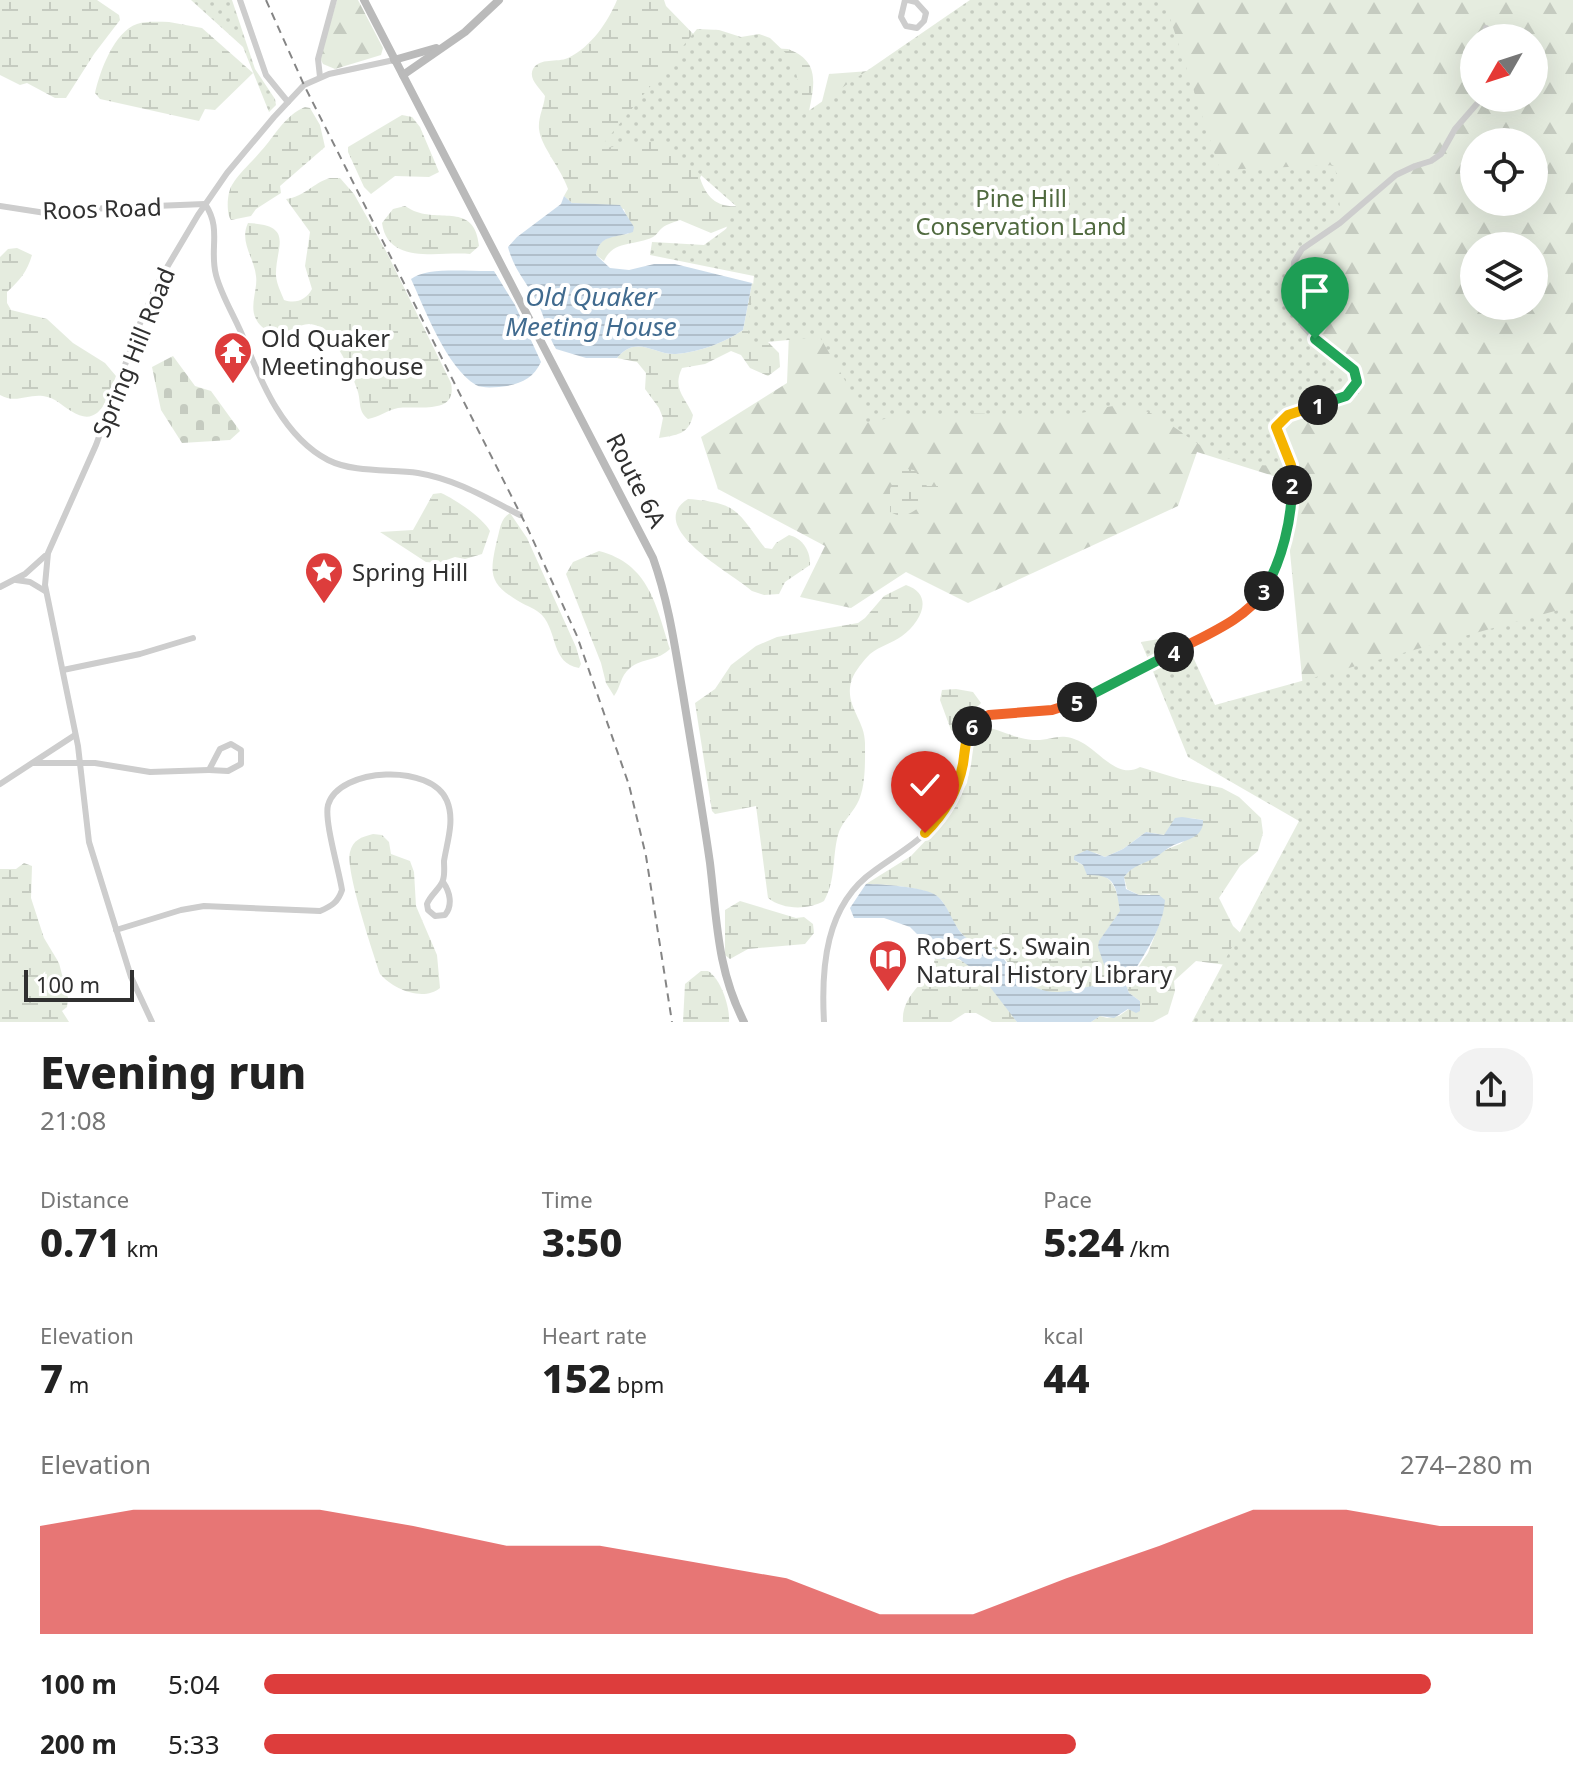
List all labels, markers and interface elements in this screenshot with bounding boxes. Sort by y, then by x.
north arrow [1460,24,1548,112]
map controls [1460,24,1548,320]
button: locate [1460,128,1548,216]
park label: Pine Hill Conservation Land [915,181,1127,242]
street label: Roos Road [42,189,162,227]
button: layers [1460,232,1548,320]
pin [1281,257,1349,339]
street label: Spring Hill Road [84,262,182,442]
icon: arrive [1293,269,1337,313]
water label: Old Quaker Meeting House [505,278,677,344]
place label: Old Quaker Meetinghouse [261,321,424,382]
temple icon: Old Quaker Meetinghouse [212,330,254,385]
pin: 1 [1298,385,1338,425]
text: 1 [1312,390,1324,420]
street label: Route 6A [599,427,675,533]
pin: 2 [1272,465,1312,505]
text: 2 [1286,470,1298,500]
place icon: Spring Hill [303,550,345,605]
place label: Spring Hill [352,555,468,588]
pin: 3 [1244,571,1284,611]
text: 3 [1258,576,1270,606]
pin: 4 [1154,632,1194,672]
text: 4 [1168,637,1180,667]
pin: 5 [1057,682,1097,722]
text: 5 [1071,687,1083,717]
pin: 6 [952,706,992,746]
text: 6 [966,711,978,741]
pin [891,751,959,833]
icon: check [903,763,947,807]
place label: Robert S. Swain Natural History Library [916,929,1173,990]
library icon: Robert S. Swain Natural History Library [867,938,909,993]
scale bar [24,966,134,1002]
text: 100 m [36,969,100,999]
text: Evening run [40,1042,306,1102]
button: share [1449,1048,1533,1132]
text: 21:08 [40,1102,106,1138]
text: Distance [40,1184,129,1214]
text: Time [542,1184,593,1214]
text: Pace [1043,1184,1092,1214]
text: 0.71 [40,1214,121,1269]
text: 3:50 [542,1214,622,1269]
text: 5:24 [1043,1214,1124,1269]
text: km [121,1233,159,1263]
text: /km [1124,1233,1170,1263]
text: Elevation [40,1320,134,1350]
text: Heart rate [542,1320,647,1350]
text: kcal [1043,1320,1084,1350]
text: 7 [40,1350,63,1405]
text: 152 [542,1350,611,1405]
text: 44 [1043,1350,1090,1405]
text: m [63,1369,89,1399]
text: bpm [611,1369,664,1399]
text: Elevation [40,1446,151,1482]
text: 274–280 m [1400,1446,1533,1482]
text: 100 m [40,1666,117,1702]
text: 5:04 [168,1666,220,1702]
text: 200 m [40,1726,117,1762]
text: 5:33 [168,1726,220,1762]

